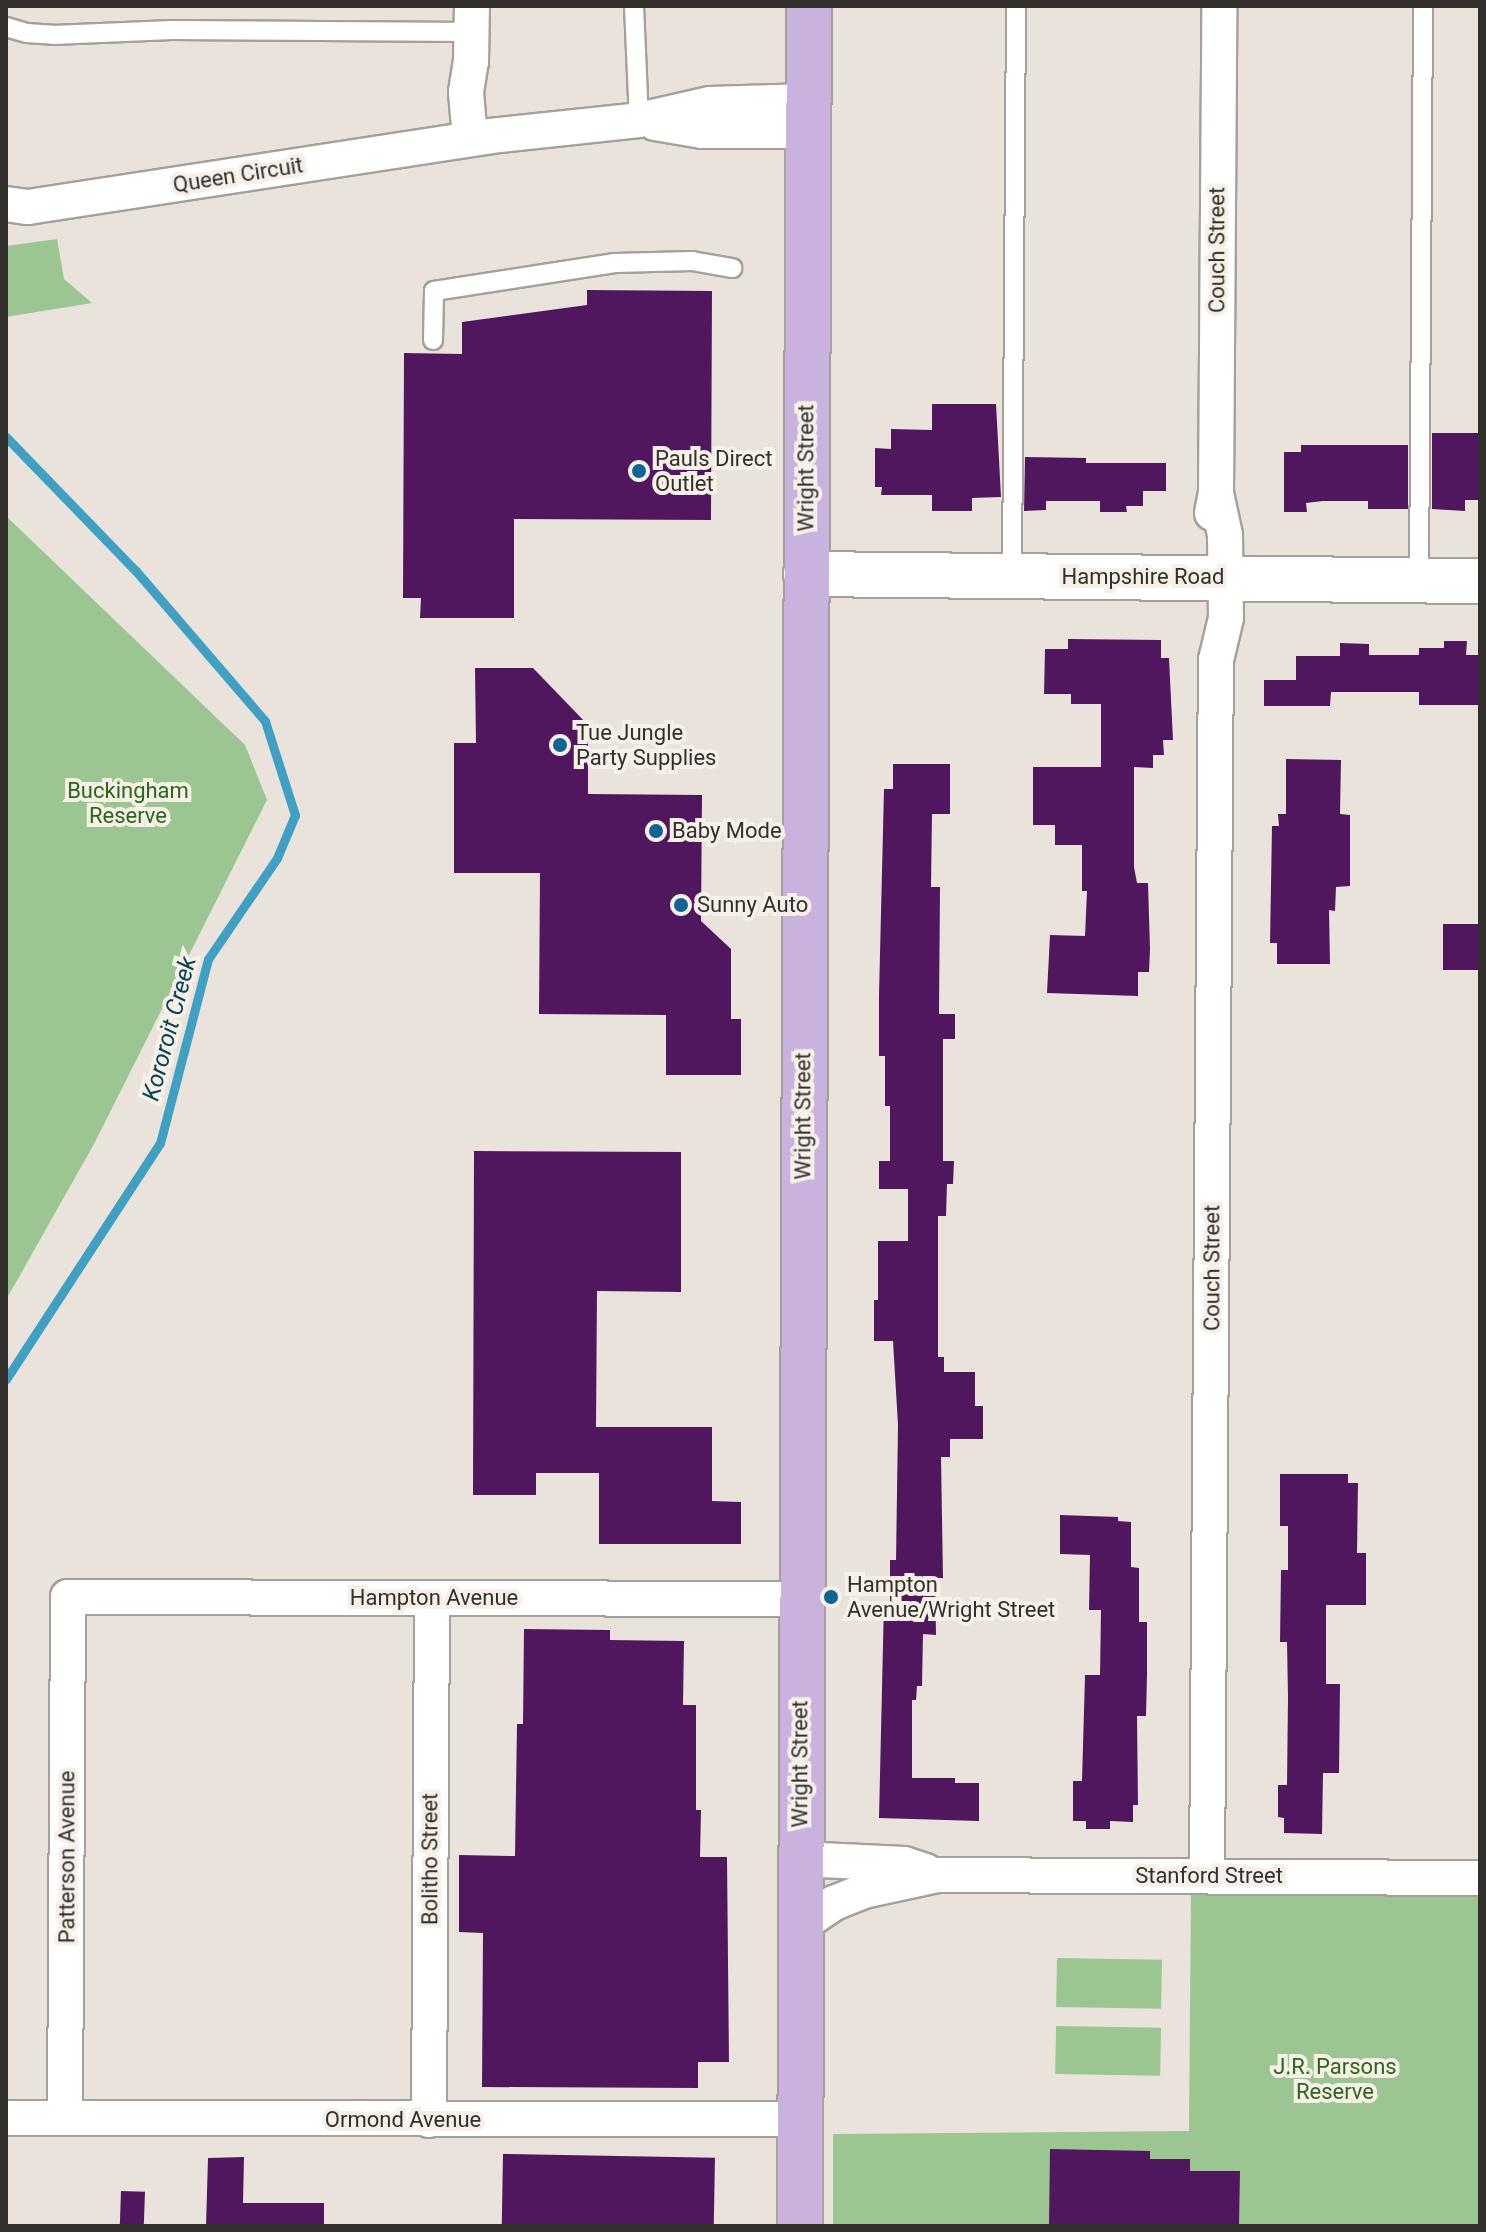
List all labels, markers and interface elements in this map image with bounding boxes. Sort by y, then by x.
street label: Queen Circuit [171,152,305,198]
street label: Couch Street [1204,187,1230,313]
street label: Wright Street [793,404,819,532]
place label: Pauls Direct Outlet [655,445,772,496]
marker: Pauls Direct Outlet [630,462,648,480]
street label: Hampshire Road [1062,564,1224,590]
place label: Tue Jungle Party Supplies [576,719,716,770]
marker: Tue Jungle Party Supplies [551,736,569,754]
park label: Buckingham Reserve [67,777,189,828]
place label: Baby Mode [672,818,782,844]
marker: Baby Mode [647,822,665,840]
place label: Sunny Auto [697,892,808,918]
marker: Sunny Auto [672,896,690,914]
water label: Kororoit Creek [137,954,203,1104]
street label: Wright Street [790,1052,816,1180]
street label: Couch Street [1199,1205,1225,1331]
place label: Hampton Avenue/Wright Street [847,1571,1055,1622]
street label: Hampton Avenue [350,1585,518,1611]
marker: Hampton Avenue/Wright Street [822,1588,840,1606]
street label: Wright Street [787,1700,813,1828]
street label: Patterson Avenue [54,1771,80,1943]
street label: Bolitho Street [417,1793,443,1925]
street label: Stanford Street [1135,1863,1283,1889]
park label: J.R. Parsons Reserve [1273,2053,1397,2104]
street label: Ormond Avenue [325,2107,481,2133]

